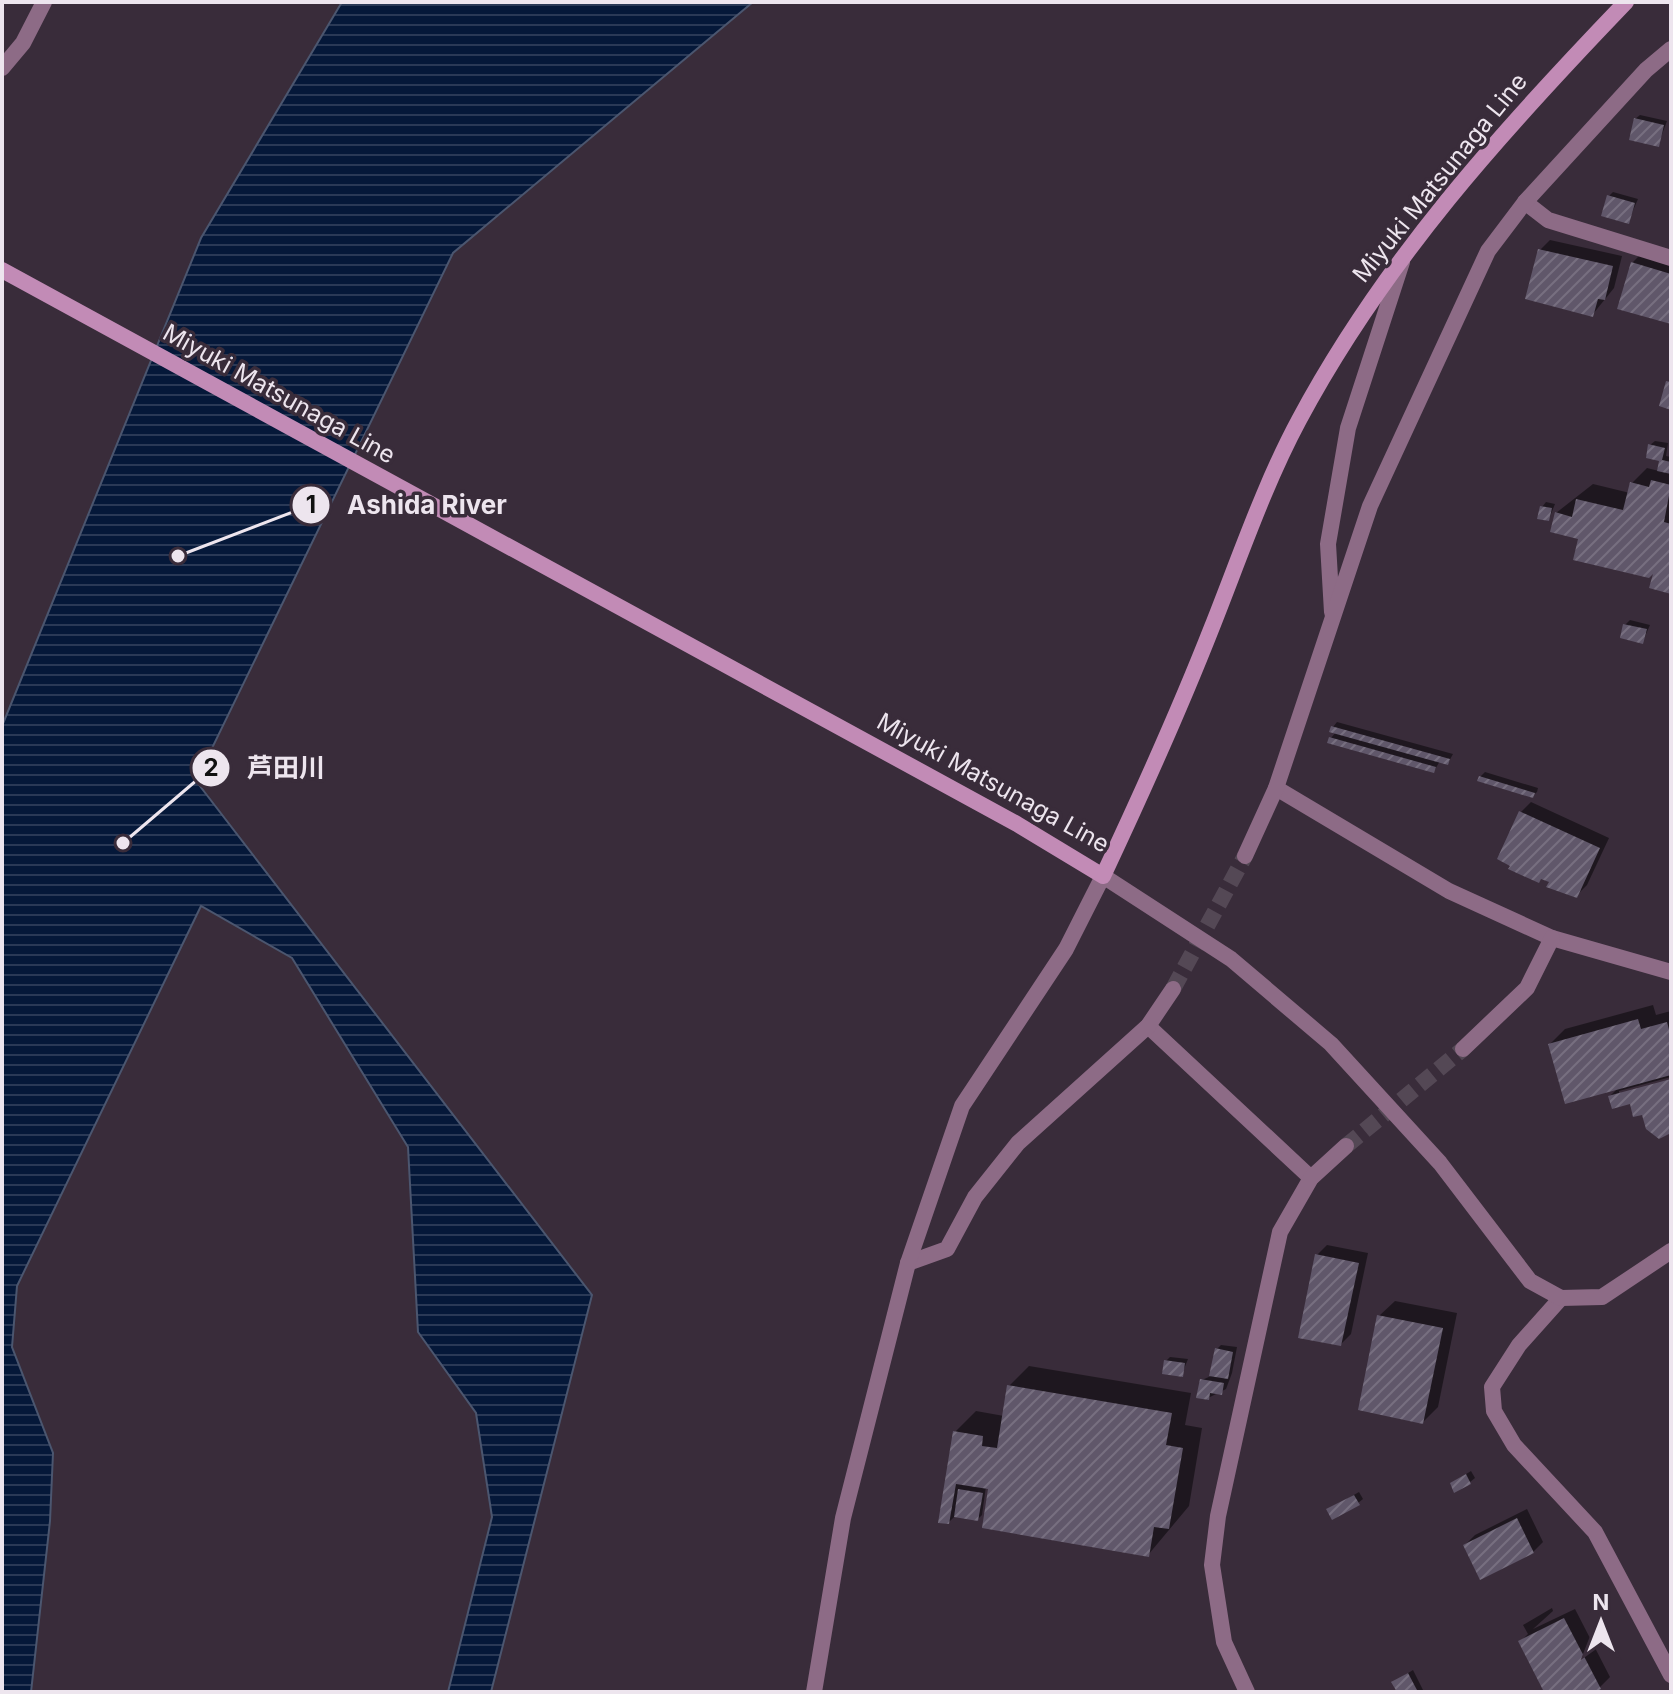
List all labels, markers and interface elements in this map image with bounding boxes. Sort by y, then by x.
street label: Miyuki Matsunaga Line [1346,67,1533,288]
street label: Miyuki Matsunaga Line [158,318,400,469]
callout: Ashida River [291,480,523,530]
text: Ashida River [347,489,507,520]
text: 1 [306,490,316,519]
street label: Miyuki Matsunaga Line [872,707,1114,858]
callout: 芦田川 [191,743,341,793]
text: 芦田川 [247,752,325,783]
text: 2 [203,753,219,782]
north arrow [1561,1582,1641,1662]
text: N [1593,1589,1609,1615]

